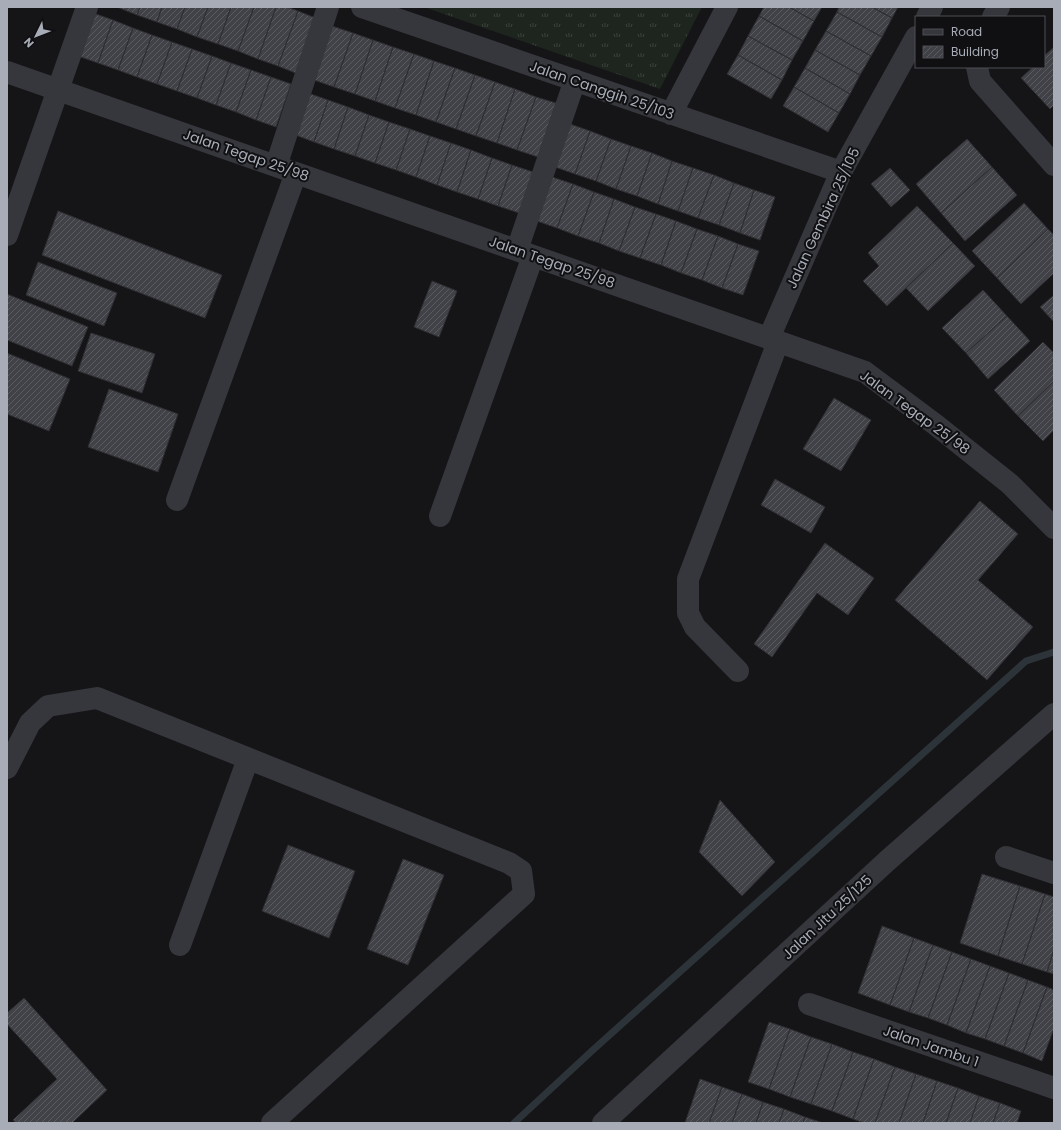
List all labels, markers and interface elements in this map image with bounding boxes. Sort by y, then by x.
north arrow [16,16,56,56]
legend [915,16,1045,68]
text: Road [951,23,982,40]
text: N [20,34,37,51]
text: Building [951,43,999,60]
street label: Jalan Canggih 25/103 [527,56,677,124]
street label: Jalan Tegap 25/98 [180,124,312,186]
street label: Jalan Gembira 25/105 [782,144,864,292]
street label: Jalan Tegap 25/98 [486,231,618,293]
street label: Jalan Tegap 25/98 [856,365,974,459]
street label: Jalan Jitu 25/125 [778,870,876,964]
street label: Jalan Jambu 1 [880,1020,982,1072]

